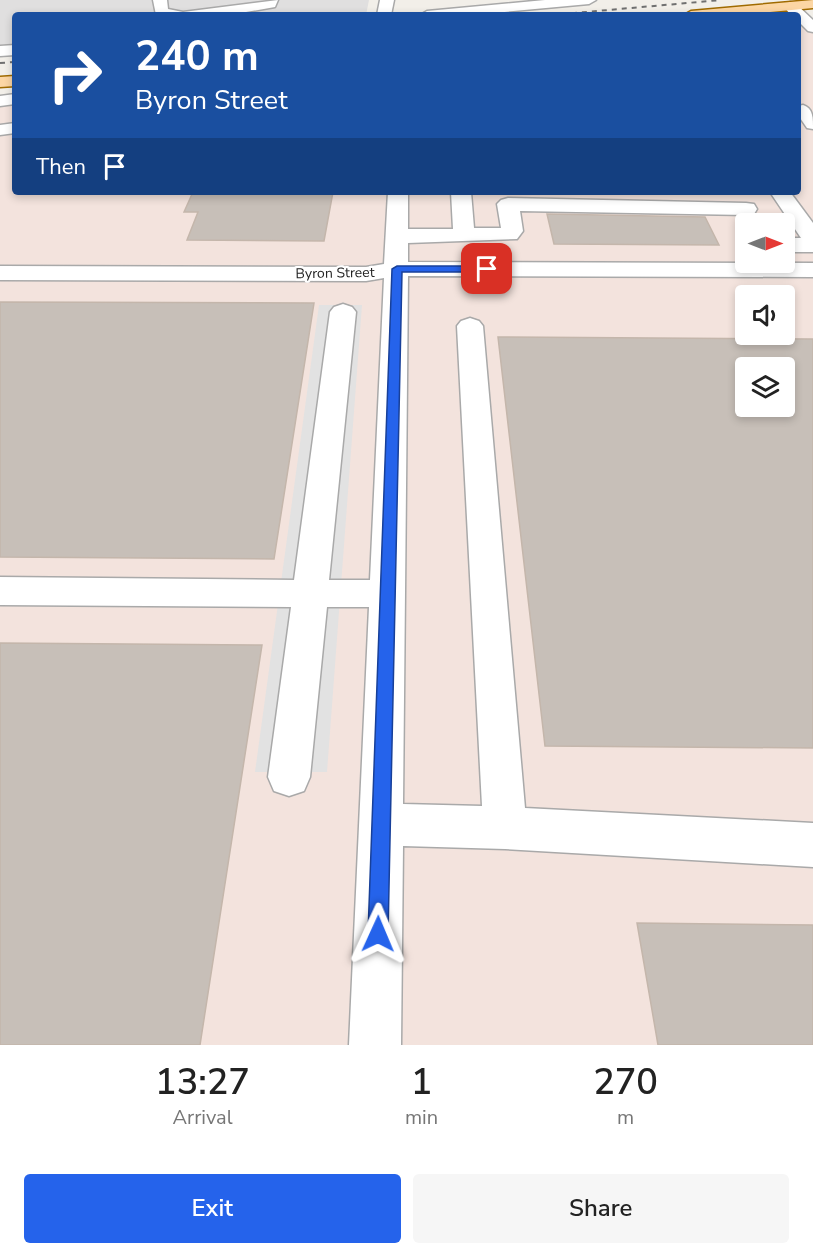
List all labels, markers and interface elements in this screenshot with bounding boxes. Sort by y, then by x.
text: 240 m [135,28,259,85]
icon: right [36,36,114,114]
text: Byron Street [135,82,288,119]
icon: arrive [98,150,131,183]
text: Then [36,152,86,182]
north arrow [735,213,795,273]
map controls [735,213,795,417]
pin [461,243,512,294]
icon: arrive [470,252,503,285]
street label: Byron Street [295,263,375,283]
button: sound [735,285,795,345]
button: layers [735,357,795,417]
position arrow [346,902,410,966]
text: 13:27 [155,1058,250,1107]
text: 1 [411,1058,432,1107]
text: 270 [593,1058,658,1107]
text: Arrival [172,1104,233,1131]
text: min [405,1104,438,1131]
text: m [617,1104,634,1131]
button: Exit [24,1174,401,1243]
button: Share [413,1174,789,1243]

